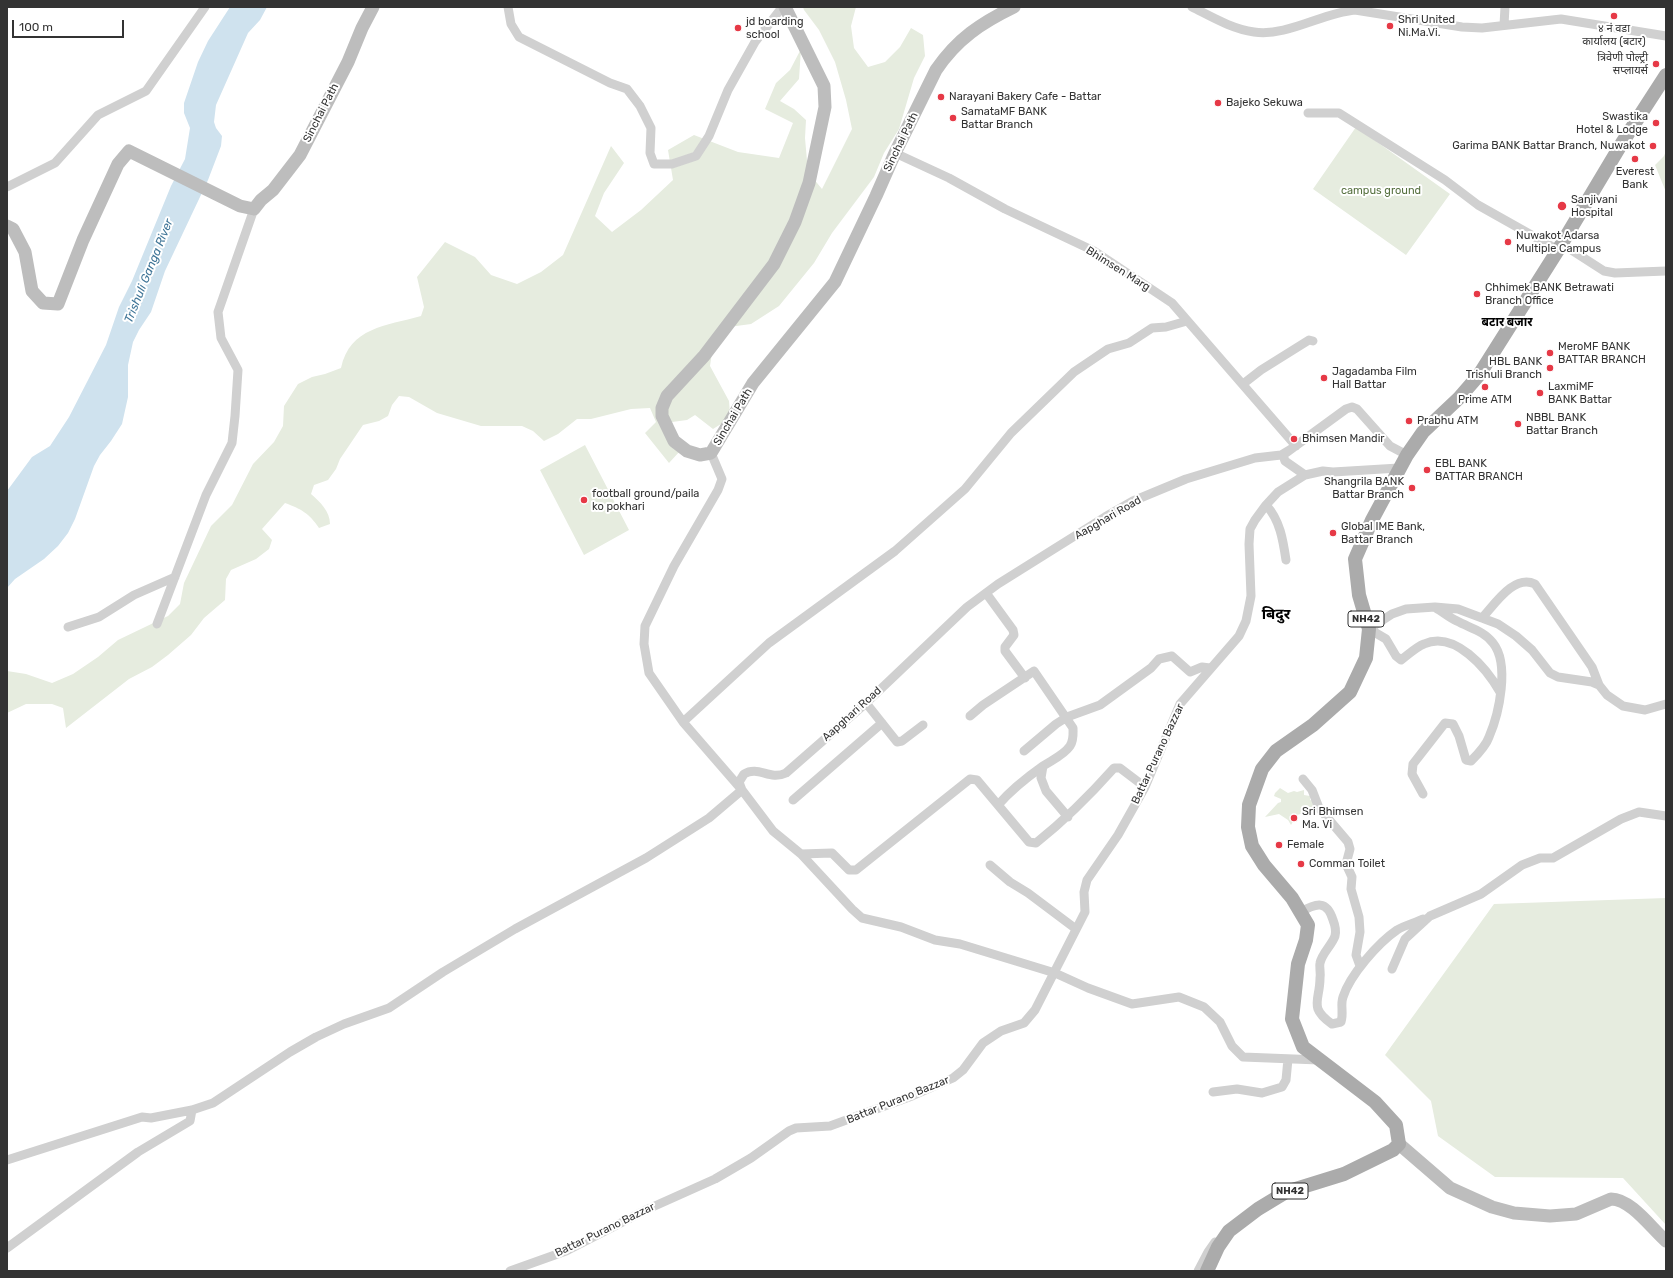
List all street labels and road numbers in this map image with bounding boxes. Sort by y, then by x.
street label: Sinchai Path [301,81,341,145]
street label: Sinchai Path [881,110,921,174]
street label: Bhimsen Marg [1084,244,1152,294]
street label: Sinchai Path [711,386,755,448]
street label: Aapghari Road [1072,494,1144,542]
road number: NH42 [1348,611,1384,627]
street label: Aapghari Road [820,684,884,744]
street label: Battar Purano Bazzar [1129,702,1187,806]
street label: Battar Purano Bazzar [845,1073,951,1127]
road number: NH42 [1272,1183,1308,1199]
street label: Battar Purano Bazzar [553,1200,657,1260]

